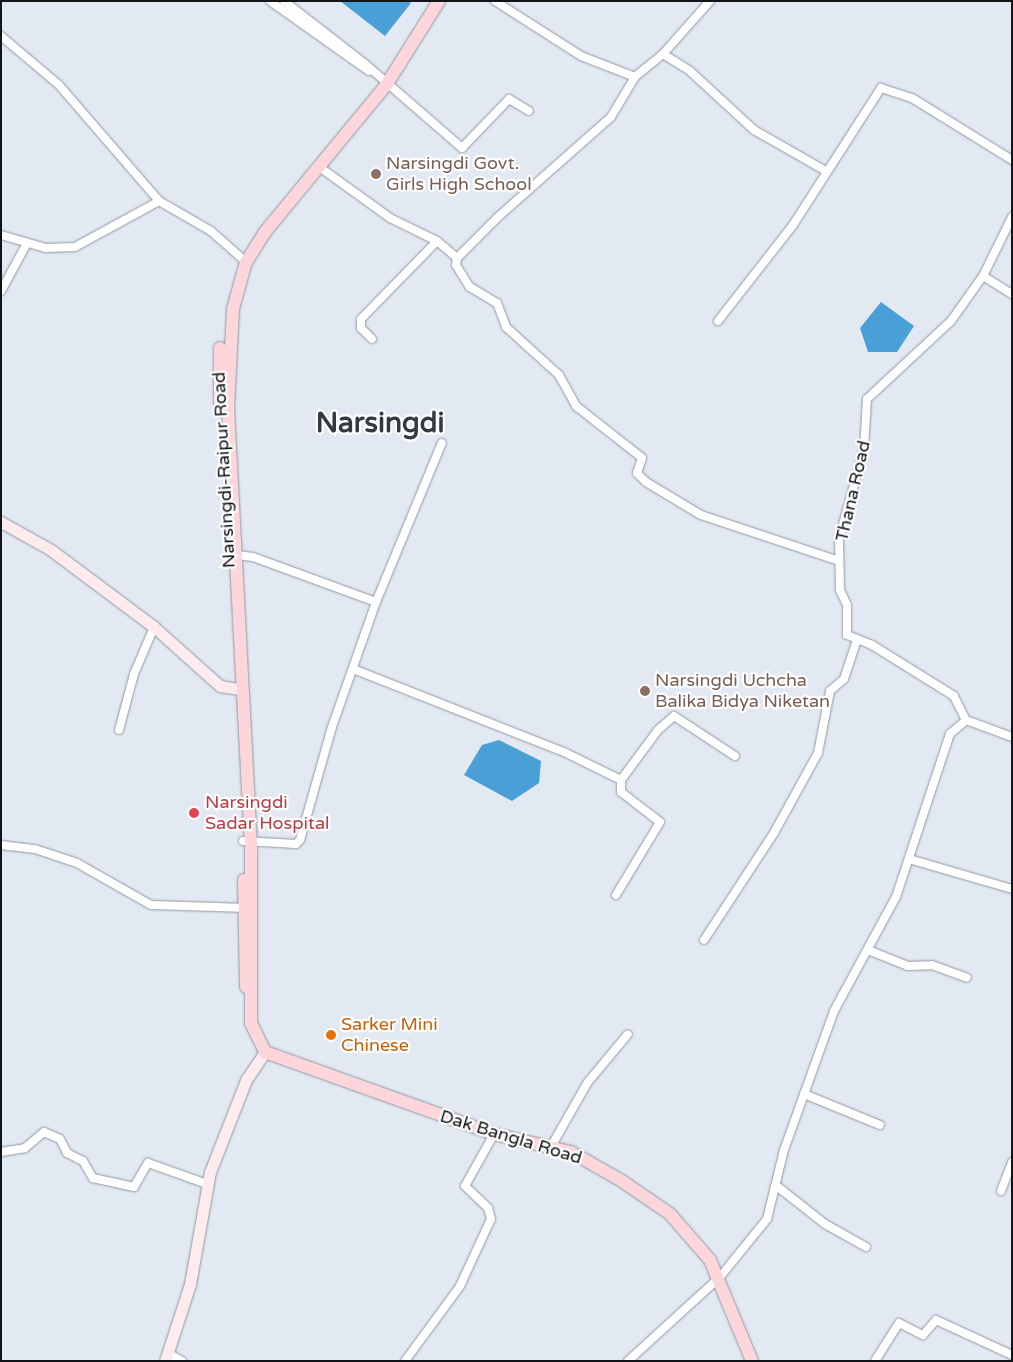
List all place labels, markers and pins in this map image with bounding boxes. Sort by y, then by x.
place label: Narsingdi Govt. Girls High School [386,153,532,195]
marker: Narsingdi Govt. Girls High School [370,168,382,180]
place label: Narsingdi Uchcha Balika Bidya Niketan [655,670,830,712]
marker: Narsingdi Uchcha Balika Bidya Niketan [639,685,651,697]
place label: Narsingdi Sadar Hospital [205,792,329,834]
marker: Narsingdi Sadar Hospital [187,806,201,820]
place label: Sarker Mini Chinese [341,1014,438,1056]
marker: Sarker Mini Chinese [325,1029,337,1041]

